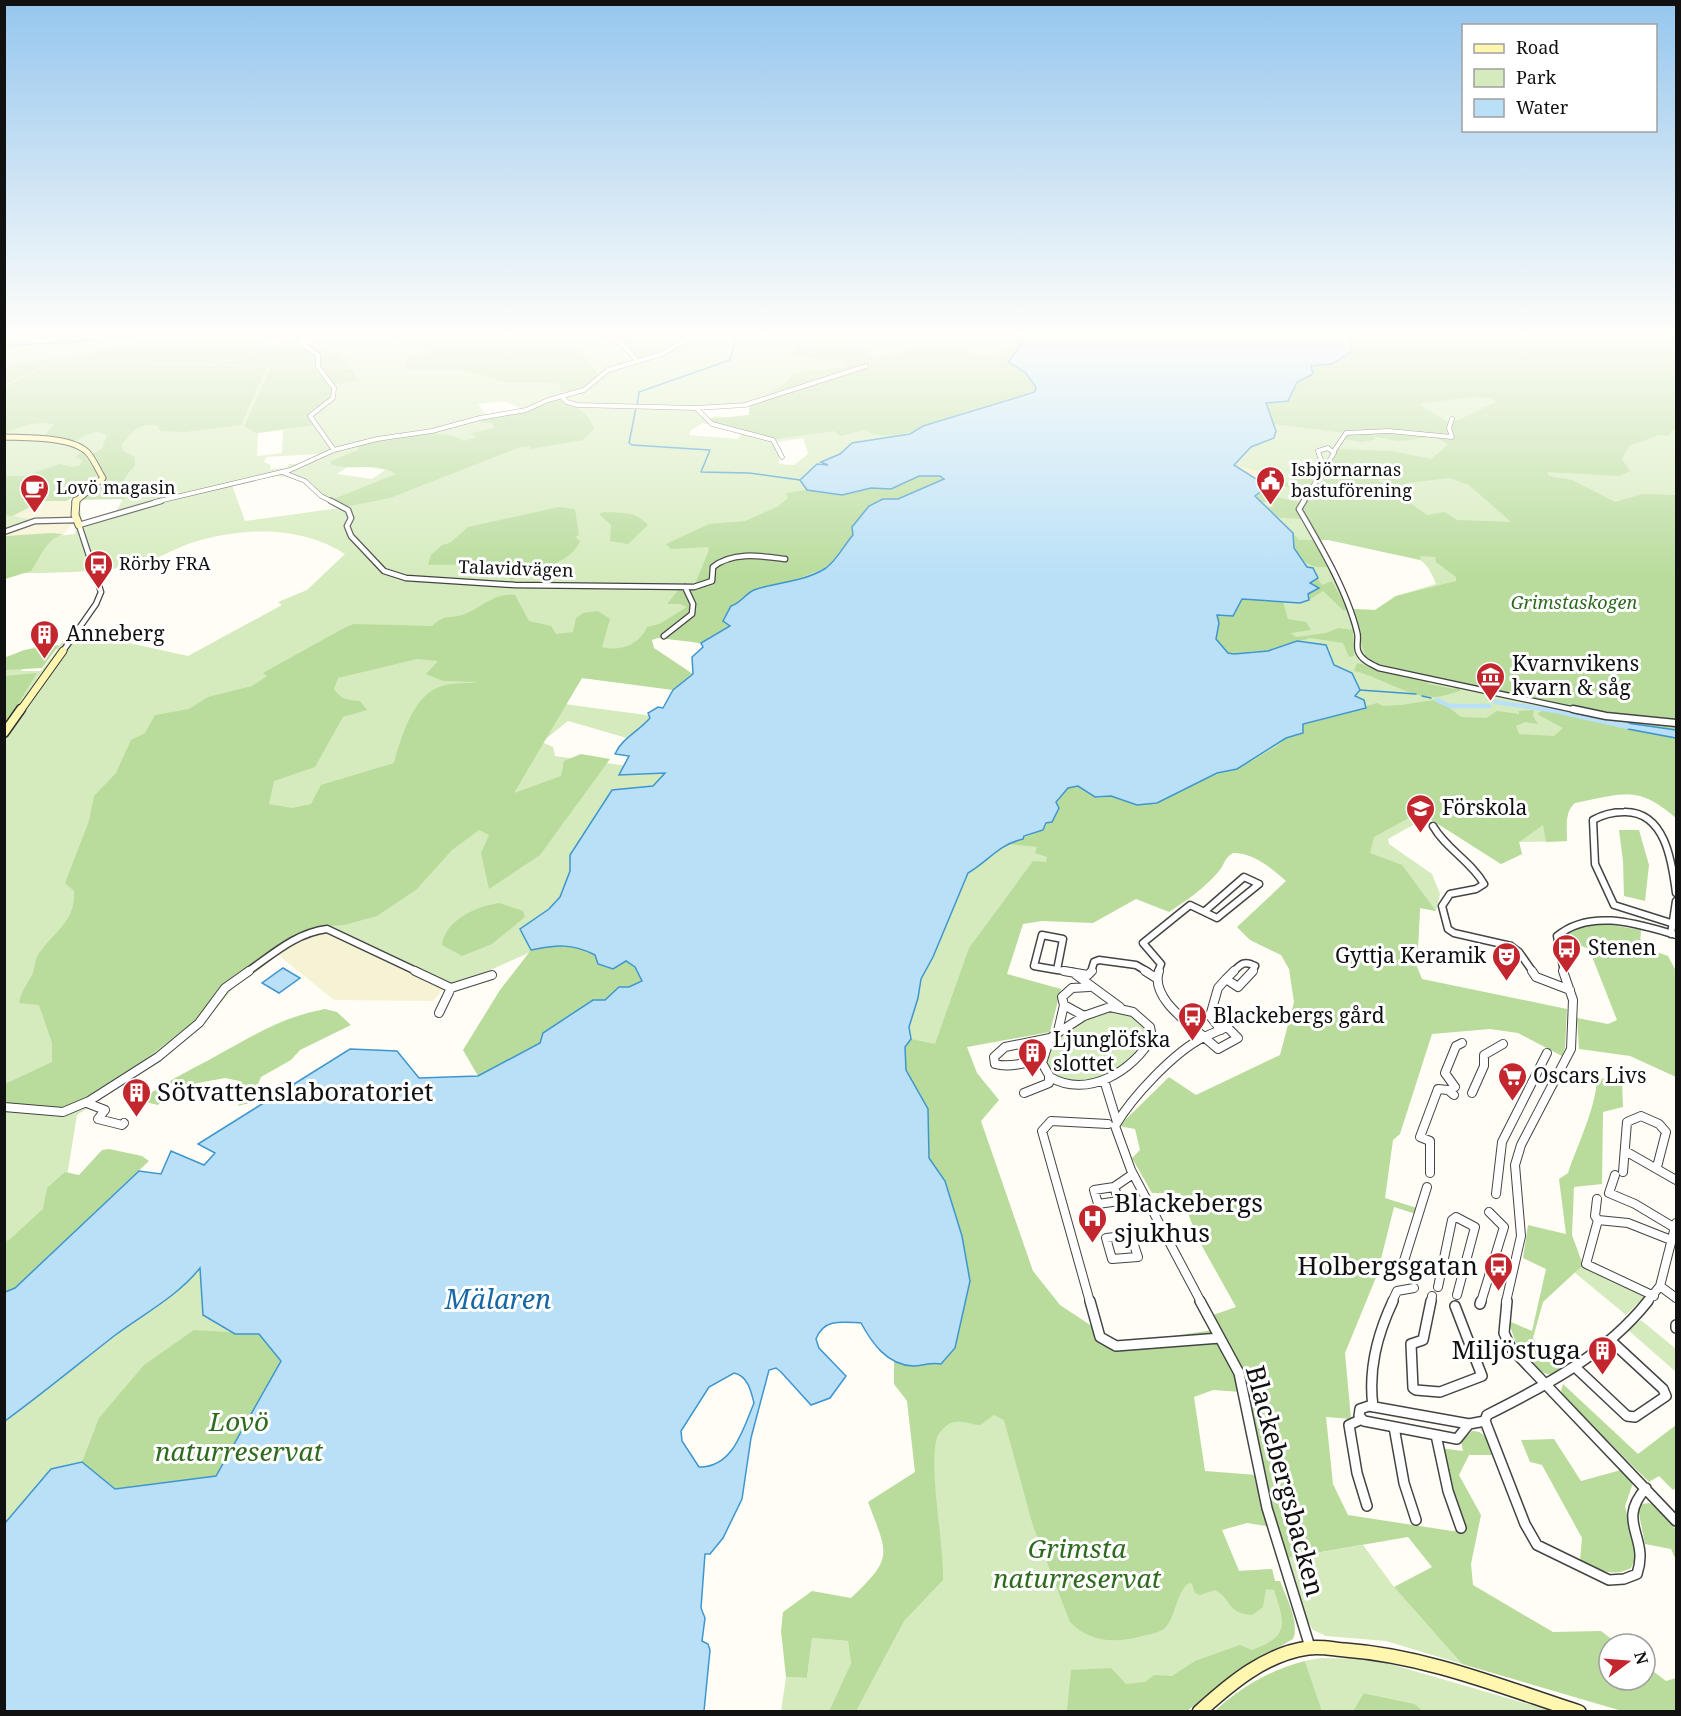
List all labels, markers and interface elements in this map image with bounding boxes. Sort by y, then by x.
legend [1462,24,1657,132]
text: Road [1516,35,1559,59]
text: Park [1516,65,1556,89]
text: Water [1516,95,1569,119]
place label: Isbjörnarnas bastuförening [1291,457,1412,502]
public building icon: Isbjörnarnas bastuförening [1254,464,1286,506]
cafe icon: Lovö magasin [19,472,51,514]
place label: Lovö magasin [56,475,176,499]
bus stop icon: Rörby FRA [82,548,114,590]
place label: Rörby FRA [119,551,211,575]
street label: Talavidvägen [458,554,574,582]
park label: Grimstaskogen [1511,590,1637,614]
building icon: Anneberg [29,618,61,660]
place label: Anneberg [66,619,165,647]
place label: Kvarnvikens kvarn & såg [1512,649,1639,701]
museum icon: Kvarnvikens kvarn & såg [1475,660,1507,702]
school or university icon: Förskola [1405,792,1437,834]
place label: Förskola [1442,793,1527,821]
bus stop icon: Stenen [1551,932,1583,974]
place label: Stenen [1588,933,1656,961]
theatre icon: Gyttja Keramik [1491,940,1523,982]
place label: Gyttja Keramik [1335,941,1487,969]
bus stop icon: Blackebergs gård [1176,1000,1208,1042]
place label: Blackebergs gård [1213,1001,1385,1029]
place label: Ljunglöfska slottet [1053,1025,1171,1077]
building icon: Ljunglöfska slottet [1016,1036,1048,1078]
supermarket icon: Oscars Livs [1496,1060,1528,1102]
place label: Oscars Livs [1533,1061,1646,1089]
place label: Sötvattenslaboratoriet [157,1073,434,1109]
building icon: Sötvattenslaboratoriet [120,1076,152,1118]
place label: Blackebergs sjukhus [1114,1184,1263,1250]
hospital icon: Blackebergs sjukhus [1077,1202,1109,1244]
place label: Holbergsgatan [1297,1247,1478,1283]
bus stop icon: Holbergsgatan [1483,1250,1515,1292]
water label: Mälaren [444,1280,551,1317]
place label: Miljöstuga [1451,1331,1581,1367]
building icon: Miljöstuga [1586,1334,1618,1376]
street label: Blackebergsbacken [1238,1361,1334,1600]
park label: Lovö naturreservat [155,1403,323,1469]
park label: Grimsta naturreservat [993,1530,1161,1596]
north arrow [1597,1632,1657,1692]
text: N [1629,1649,1654,1667]

